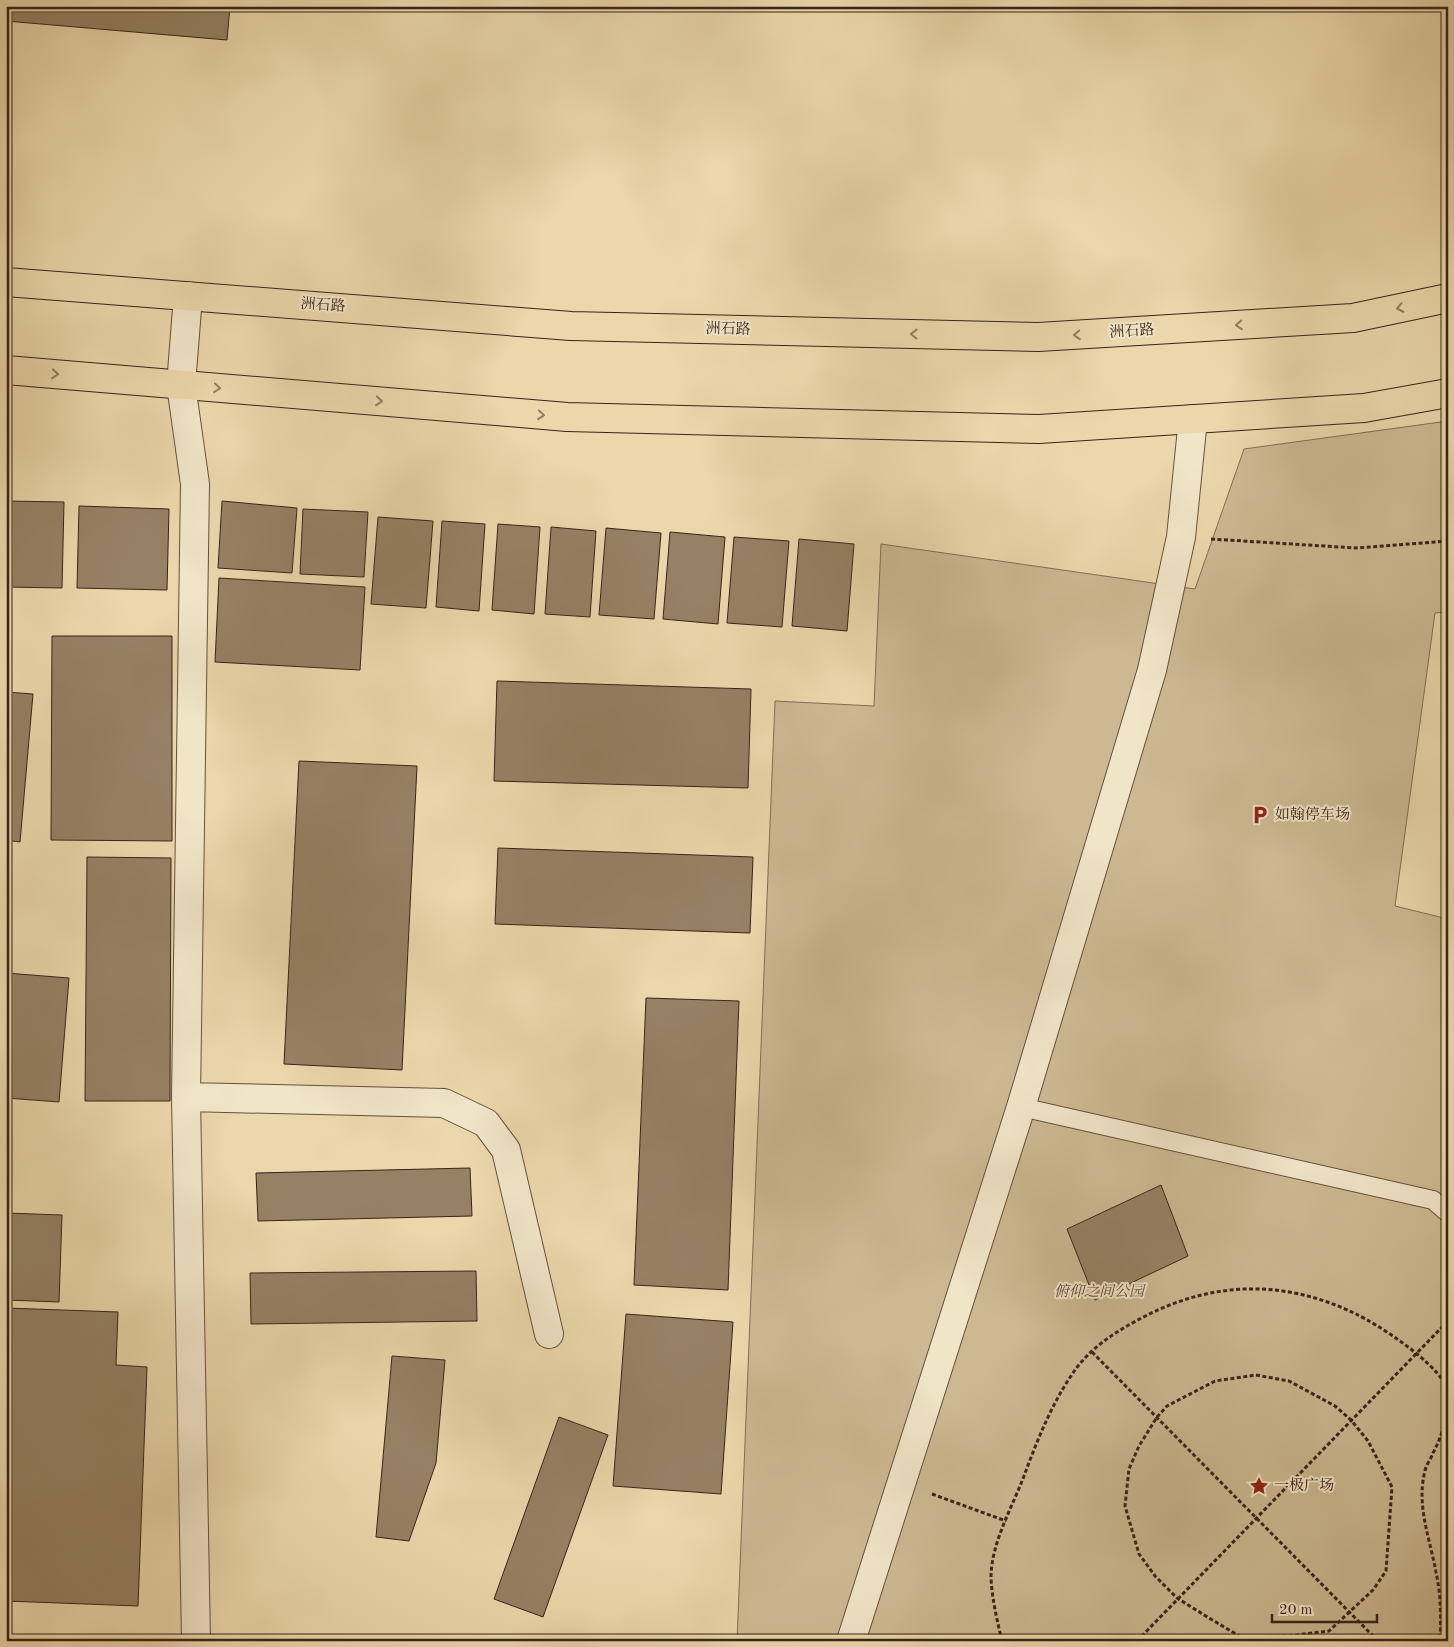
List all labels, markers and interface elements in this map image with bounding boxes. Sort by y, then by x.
street label: 洲石路 [300,295,346,315]
one-way arrow [1396,302,1404,313]
one-way arrow [1235,319,1243,330]
street label: 洲石路 [705,320,751,338]
street label: 洲石路 [1109,321,1155,341]
one-way arrow [910,329,918,340]
one-way arrow [1072,329,1080,340]
one-way arrow [51,368,59,379]
one-way arrow [213,382,221,393]
one-way arrow [375,395,383,406]
one-way arrow [537,409,545,420]
parking icon: 如翰停车场 [1249,804,1271,826]
place label: 如翰停车场 [1275,806,1350,823]
park label: 俯仰之间公园 [1054,1283,1146,1300]
place icon: 一极广场 [1248,1475,1270,1497]
place label: 一极广场 [1274,1477,1334,1494]
scale bar [1272,1592,1376,1624]
text: 20 m [1279,1603,1313,1618]

